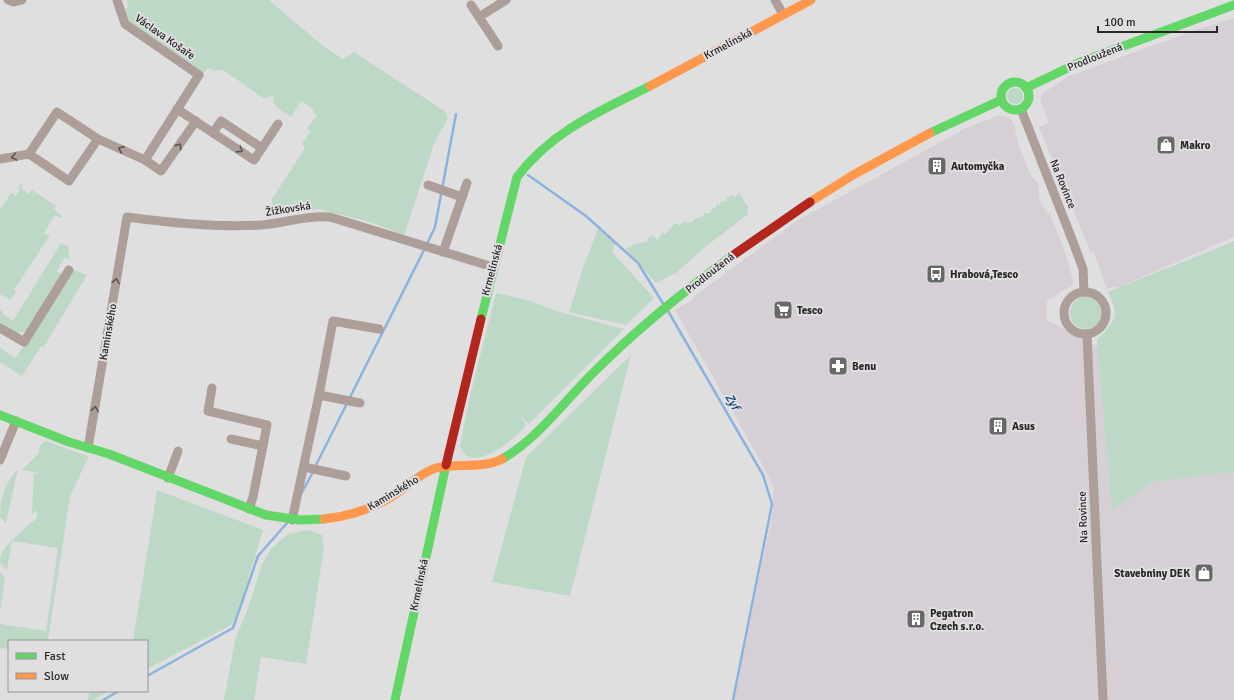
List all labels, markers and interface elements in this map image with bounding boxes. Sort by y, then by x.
scale bar [1098,8,1217,34]
street label: Václava Košaře [133,12,197,62]
text: 100 m [1104,15,1136,30]
street label: Krmelínská [702,26,755,62]
street label: Prodloužená [1066,40,1125,74]
shop icon: Makro [1155,134,1177,156]
place label: Makro [1180,139,1211,152]
one-way arrow [174,143,182,150]
one-way arrow [236,145,243,153]
one-way arrow [118,146,125,154]
one-way arrow [11,152,17,160]
building icon: Automyčka [926,155,948,177]
street label: Na Rovince [1047,157,1079,211]
place label: Automyčka [951,160,1005,173]
street label: Žižkovská [264,198,312,219]
street label: Krmelínská [479,242,505,297]
street label: Prodloužená [683,250,737,296]
bus stop icon: Hrabová,Tesco [925,263,947,285]
place label: Hrabová,Tesco [950,268,1018,281]
one-way arrow [112,278,120,284]
supermarket icon: Tesco [772,299,794,321]
street label: Kaminského [97,302,119,361]
place label: Tesco [797,304,823,317]
pharmacy icon: Benu [827,355,849,377]
place label: Benu [852,360,876,373]
water label: Zyf [721,391,744,415]
one-way arrow [90,406,99,413]
building icon: Asus [987,415,1009,437]
place label: Asus [1012,420,1035,433]
street label: Kaminského [365,473,421,513]
street label: Na Rovince [1076,491,1090,543]
street label: Krmelínská [407,557,431,612]
shop icon: Stavebniny DEK [1193,562,1215,584]
place label: Stavebniny DEK [1114,567,1190,580]
place label: Pegatron Czech s.r.o. [930,607,984,633]
building icon: Pegatron Czech s.r.o. [905,608,927,630]
legend [8,640,148,692]
text: Fast [44,649,65,664]
text: Slow [44,669,69,684]

